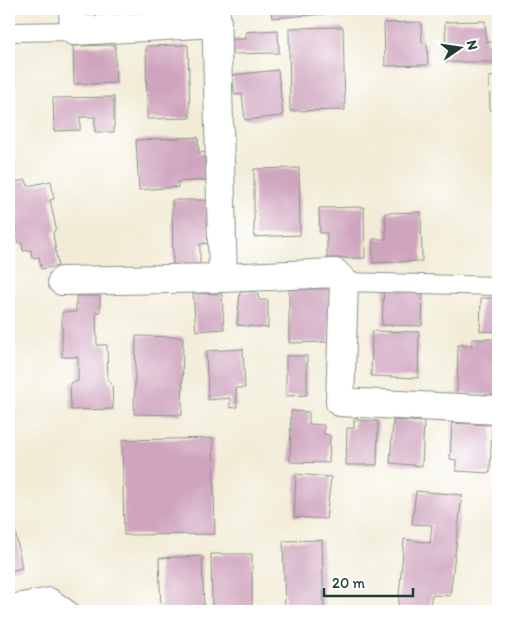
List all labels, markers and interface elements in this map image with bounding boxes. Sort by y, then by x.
north arrow [434,22,484,72]
text: N [463,39,482,52]
scale bar [324,565,413,597]
text: 20 m [332,574,366,592]

